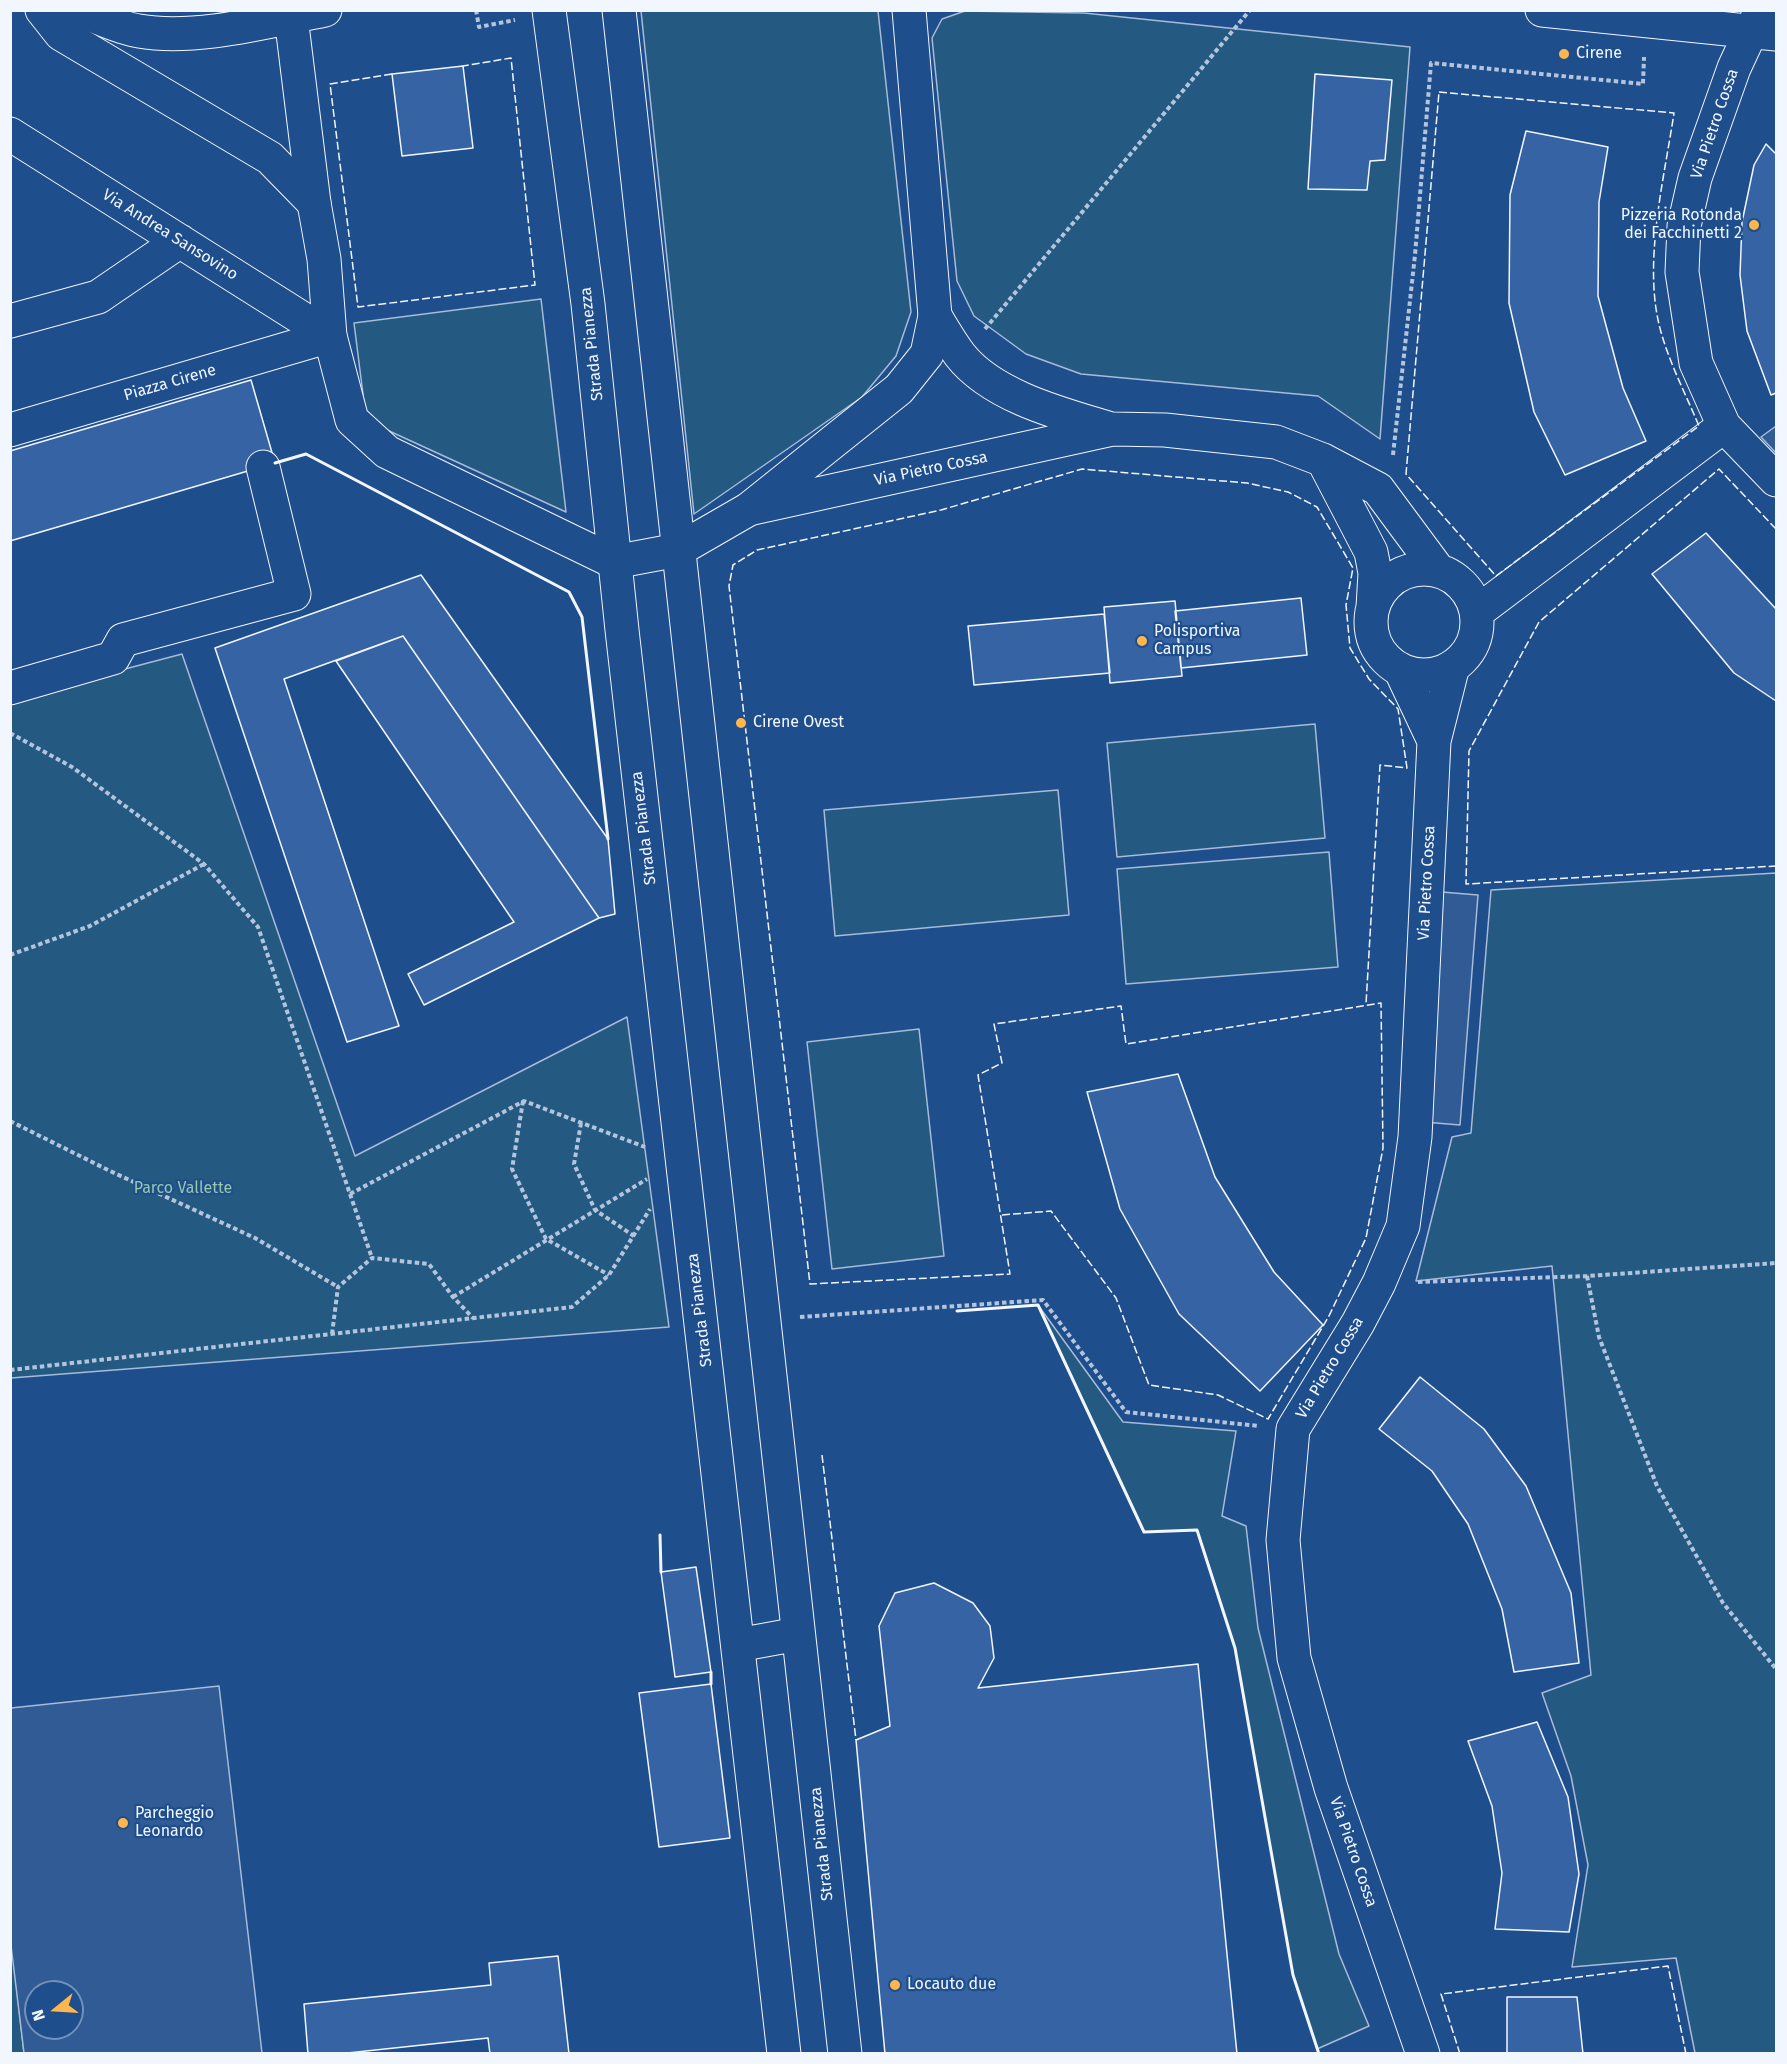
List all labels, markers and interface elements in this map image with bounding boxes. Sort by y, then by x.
place label: Cirene [1576,44,1622,64]
marker: Cirene [1557,47,1571,61]
street label: Via Pietro Cossa [1687,66,1743,182]
street label: Via Andrea Sansovino [99,185,241,285]
place label: Pizzeria Rotonda dei Facchinetti 2 [1621,206,1742,244]
marker: Pizzeria Rotonda dei Facchinetti 2 [1747,218,1761,232]
street label: Strada Pianezza [576,286,608,402]
street label: Piazza Cirene [122,361,218,405]
street label: Via Pietro Cossa [873,448,989,490]
place label: Polisportiva Campus [1154,622,1240,660]
marker: Polisportiva Campus [1135,634,1149,648]
place label: Cirene Ovest [753,713,844,733]
marker: Cirene Ovest [734,716,748,730]
street label: Strada Pianezza [628,770,660,886]
street label: Via Pietro Cossa [1414,825,1440,941]
park label: Parco Vallette [134,1179,232,1199]
street label: Strada Pianezza [684,1252,716,1368]
street label: Via Pietro Cossa [1292,1314,1368,1422]
street label: Strada Pianezza [806,1786,838,1902]
street label: Via Pietro Cossa [1325,1794,1381,1910]
place label: Parcheggio Leonardo [135,1804,214,1842]
marker: Parcheggio Leonardo [116,1816,130,1830]
place label: Locauto due [907,1975,996,1995]
marker: Locauto due [888,1978,902,1992]
north arrow [24,1980,84,2040]
text: N [28,2007,49,2023]

